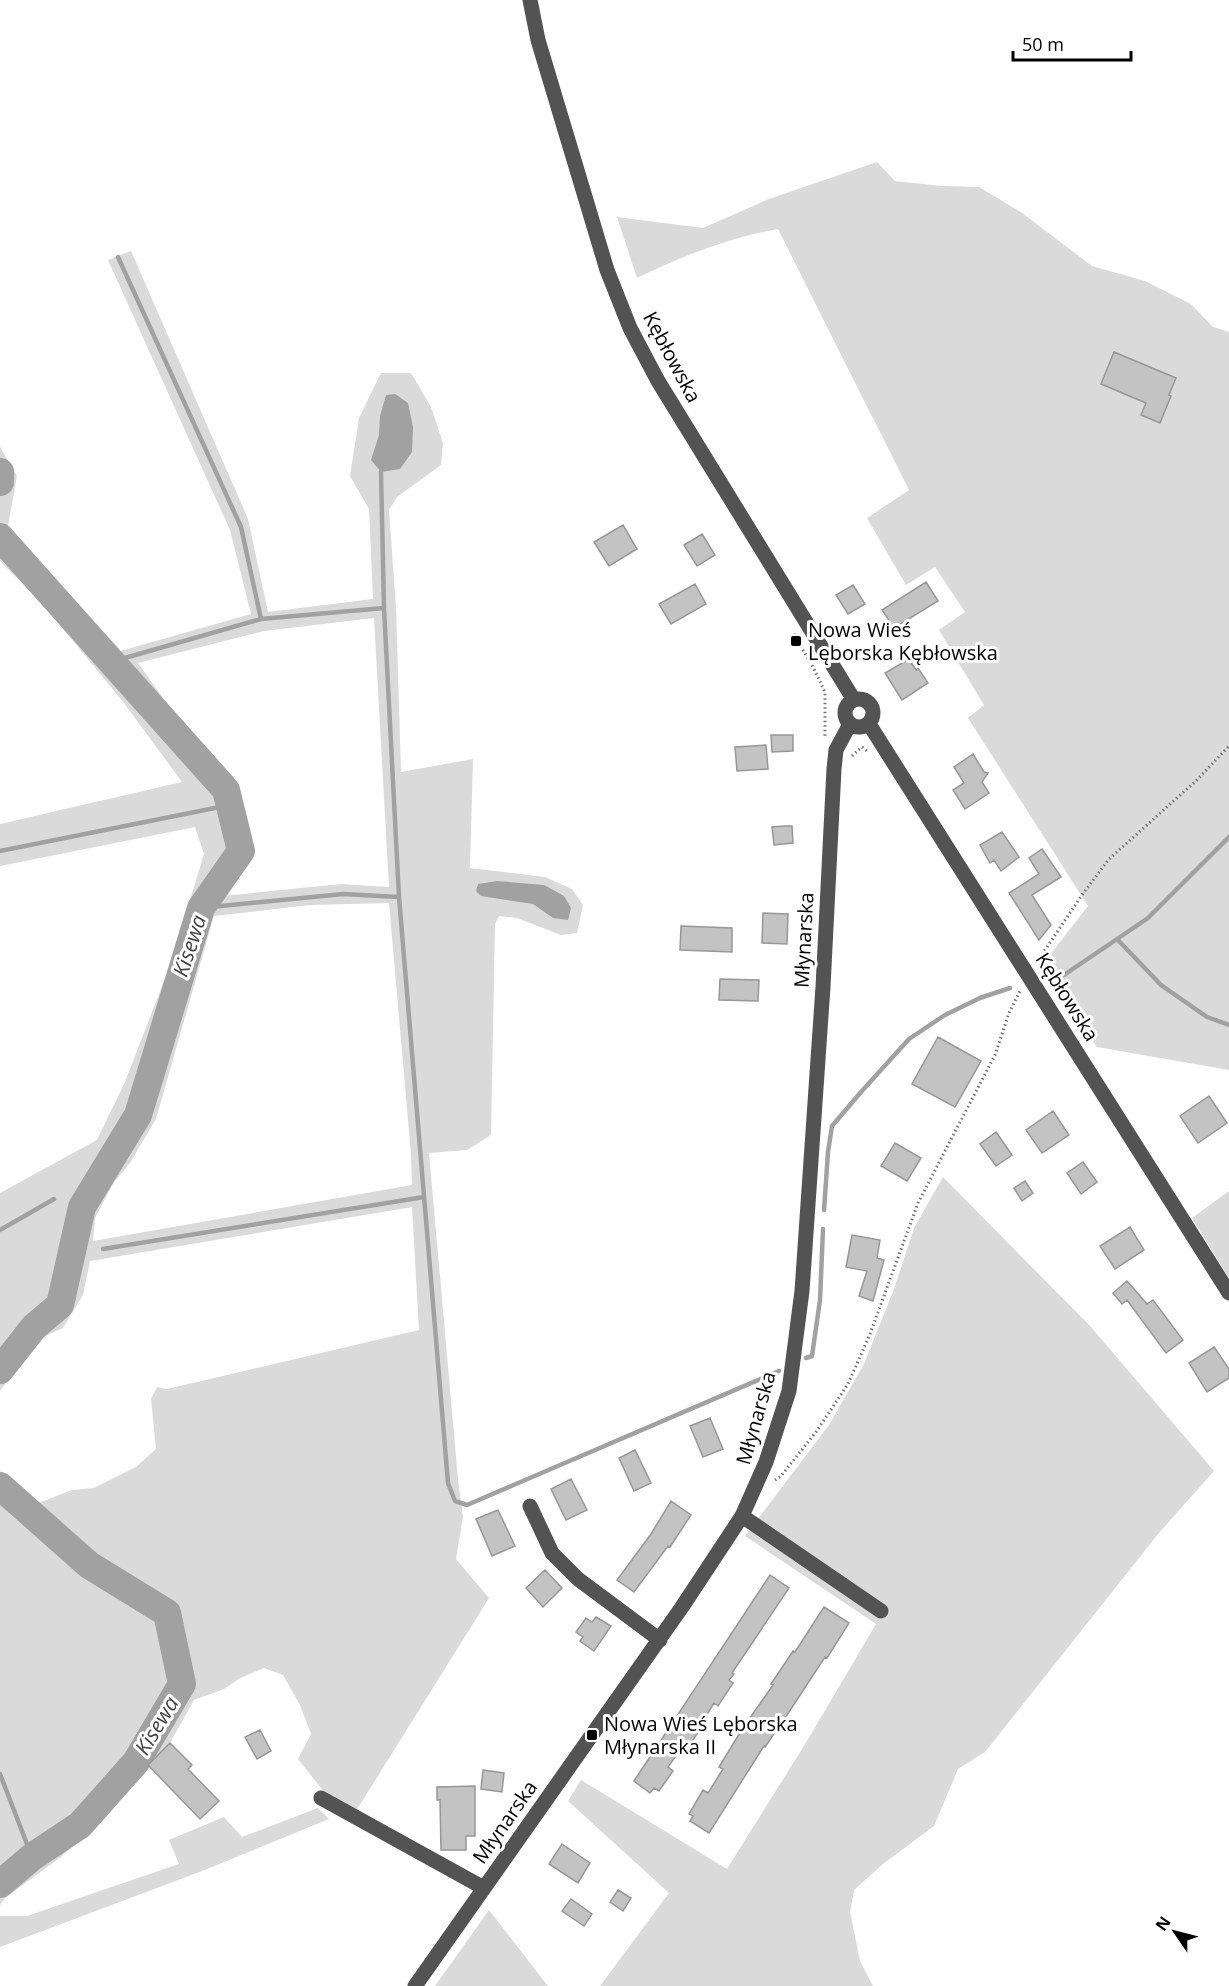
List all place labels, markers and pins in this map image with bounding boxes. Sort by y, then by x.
place label: Nowa Wieś Lęborska Kębłowska [808,616,998,666]
marker: Nowa Wieś Lęborska Kębłowska [789,634,803,648]
place label: Nowa Wieś Lęborska Młynarska II [604,1710,798,1760]
marker: Nowa Wieś Lęborska Młynarska II [585,1728,599,1742]

